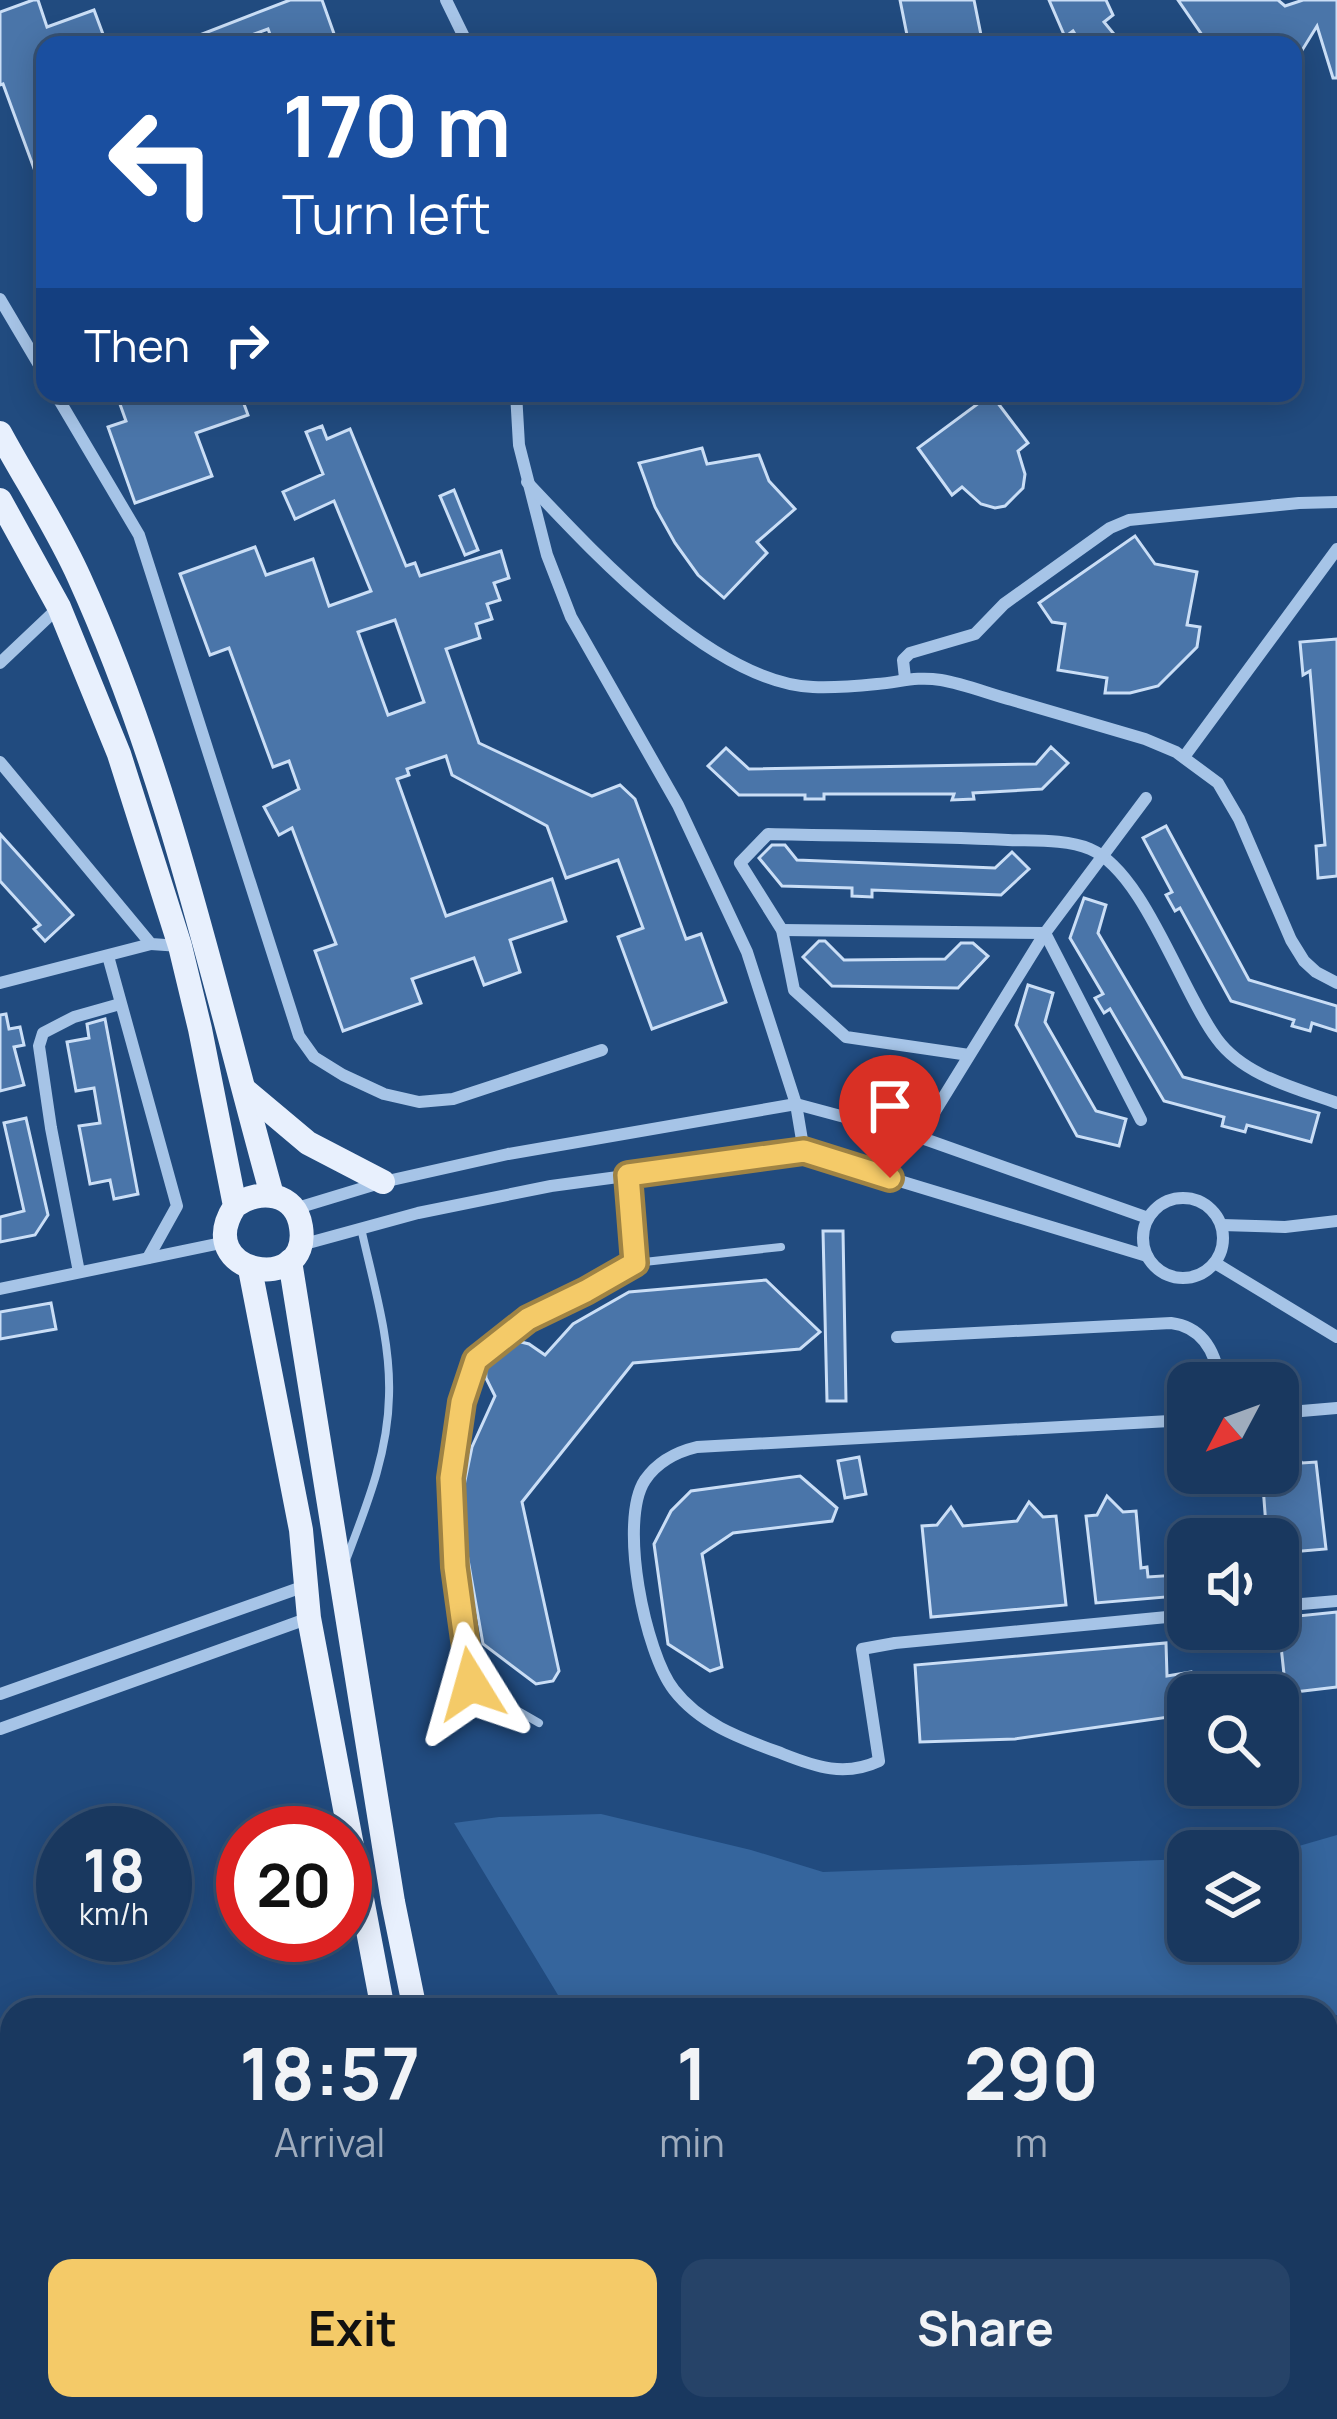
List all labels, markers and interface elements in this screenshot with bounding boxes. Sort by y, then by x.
text: 170 m [282,67,511,182]
icon: left [84,84,240,240]
text: Turn left [282,176,491,250]
icon: right [214,312,280,378]
text: Then [84,314,190,376]
pin [839,1055,941,1178]
icon: arrive [857,1073,923,1139]
north arrow [1167,1362,1299,1494]
map controls [1167,1362,1299,1962]
button: sound [1167,1518,1299,1650]
position arrow [408,1621,534,1747]
button: search [1167,1674,1299,1806]
speed limit sign: 20 [216,1806,372,1962]
text: 18 [82,1828,146,1910]
button: layers [1167,1830,1299,1962]
text: km/h [79,1893,149,1934]
text: 18:57 [239,2023,420,2122]
text: 1 [676,2023,708,2122]
text: 290 [964,2023,1099,2122]
text: Arrival [274,2115,385,2169]
text: min [659,2115,725,2169]
text: m [1015,2115,1048,2169]
button: Exit [48,2259,657,2397]
button: Share [681,2259,1290,2397]

